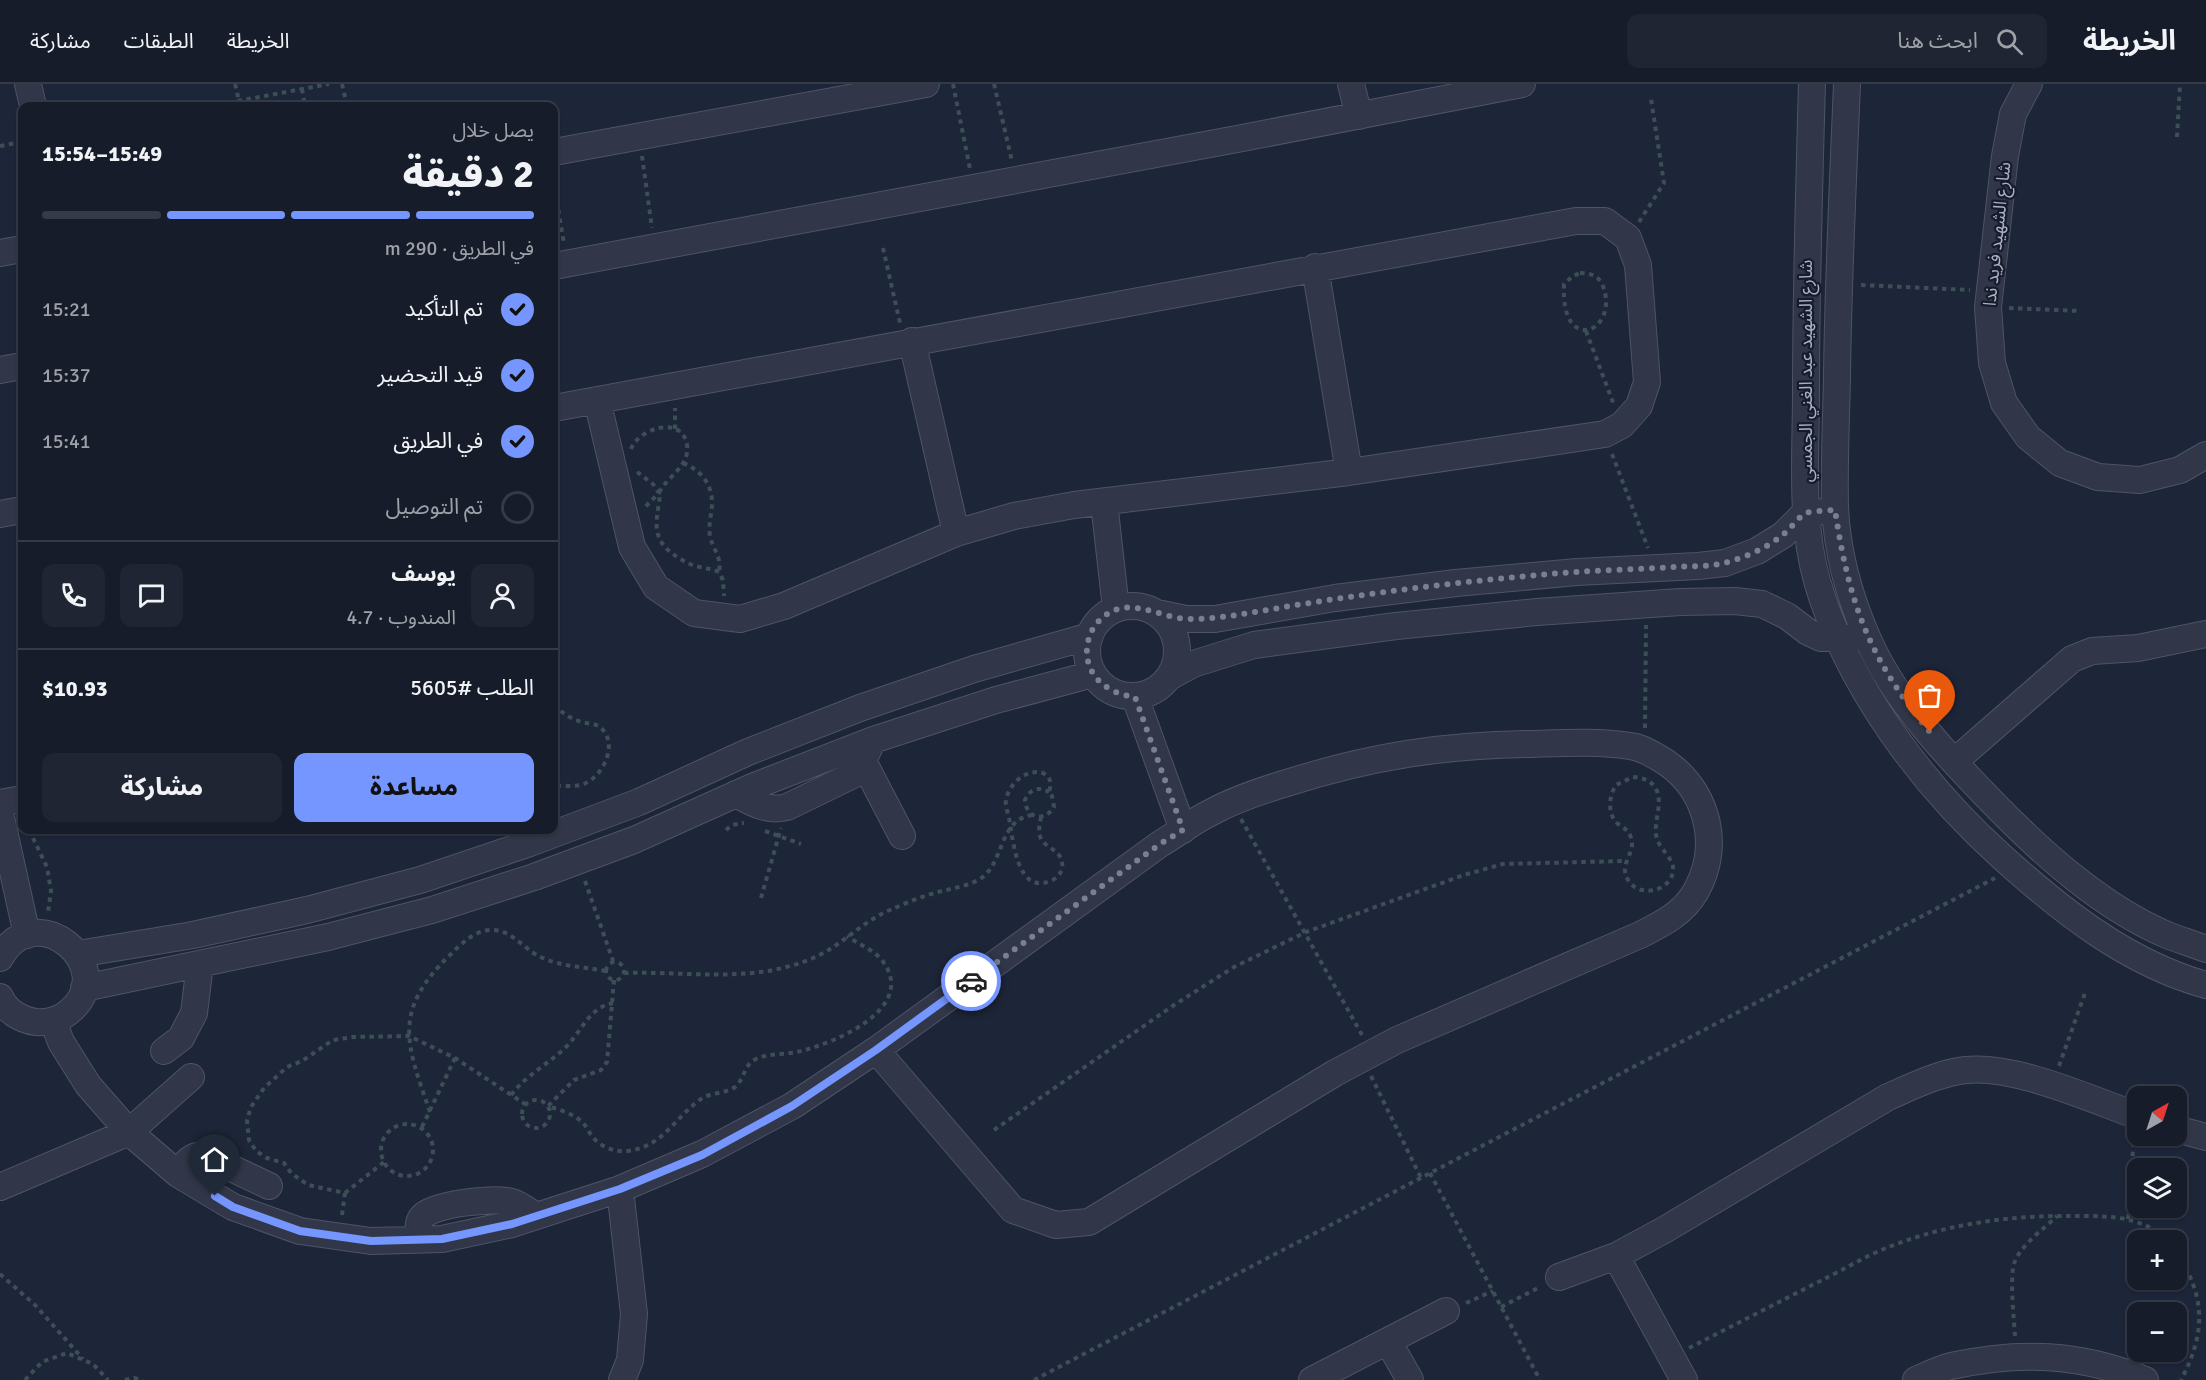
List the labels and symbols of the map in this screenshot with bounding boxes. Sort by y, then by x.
street label: شارع الشهيد فريد ندا [1978,161,2018,308]
street label: شارع الشهيد عبد الغني الجمسي [1795,260,1820,482]
pin [1904,670,1955,732]
courier [941,951,1001,1011]
north arrow [2127,1086,2187,1146]
pin [189,1134,240,1196]

